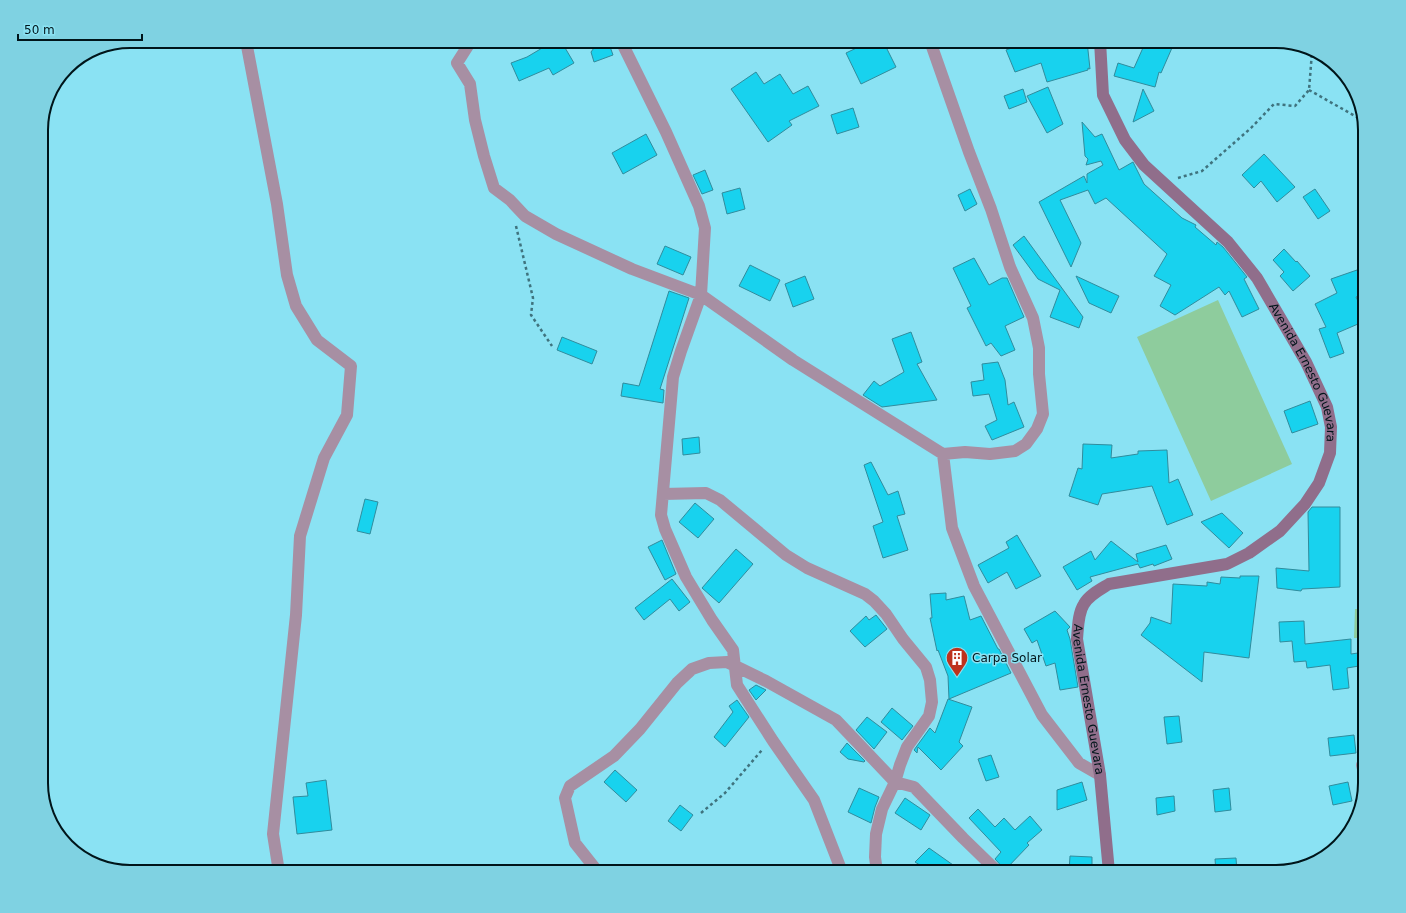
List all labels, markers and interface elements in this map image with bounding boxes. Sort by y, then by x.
scale bar [18,16,142,42]
text: 50 m [24,23,55,37]
street label: Avenida Ernesto Guevara [1266,300,1338,442]
street label: Avenida Ernesto Guevara [1070,624,1107,776]
building icon: Carpa Solar [944,645,970,678]
place label: Carpa Solar [972,651,1042,665]

